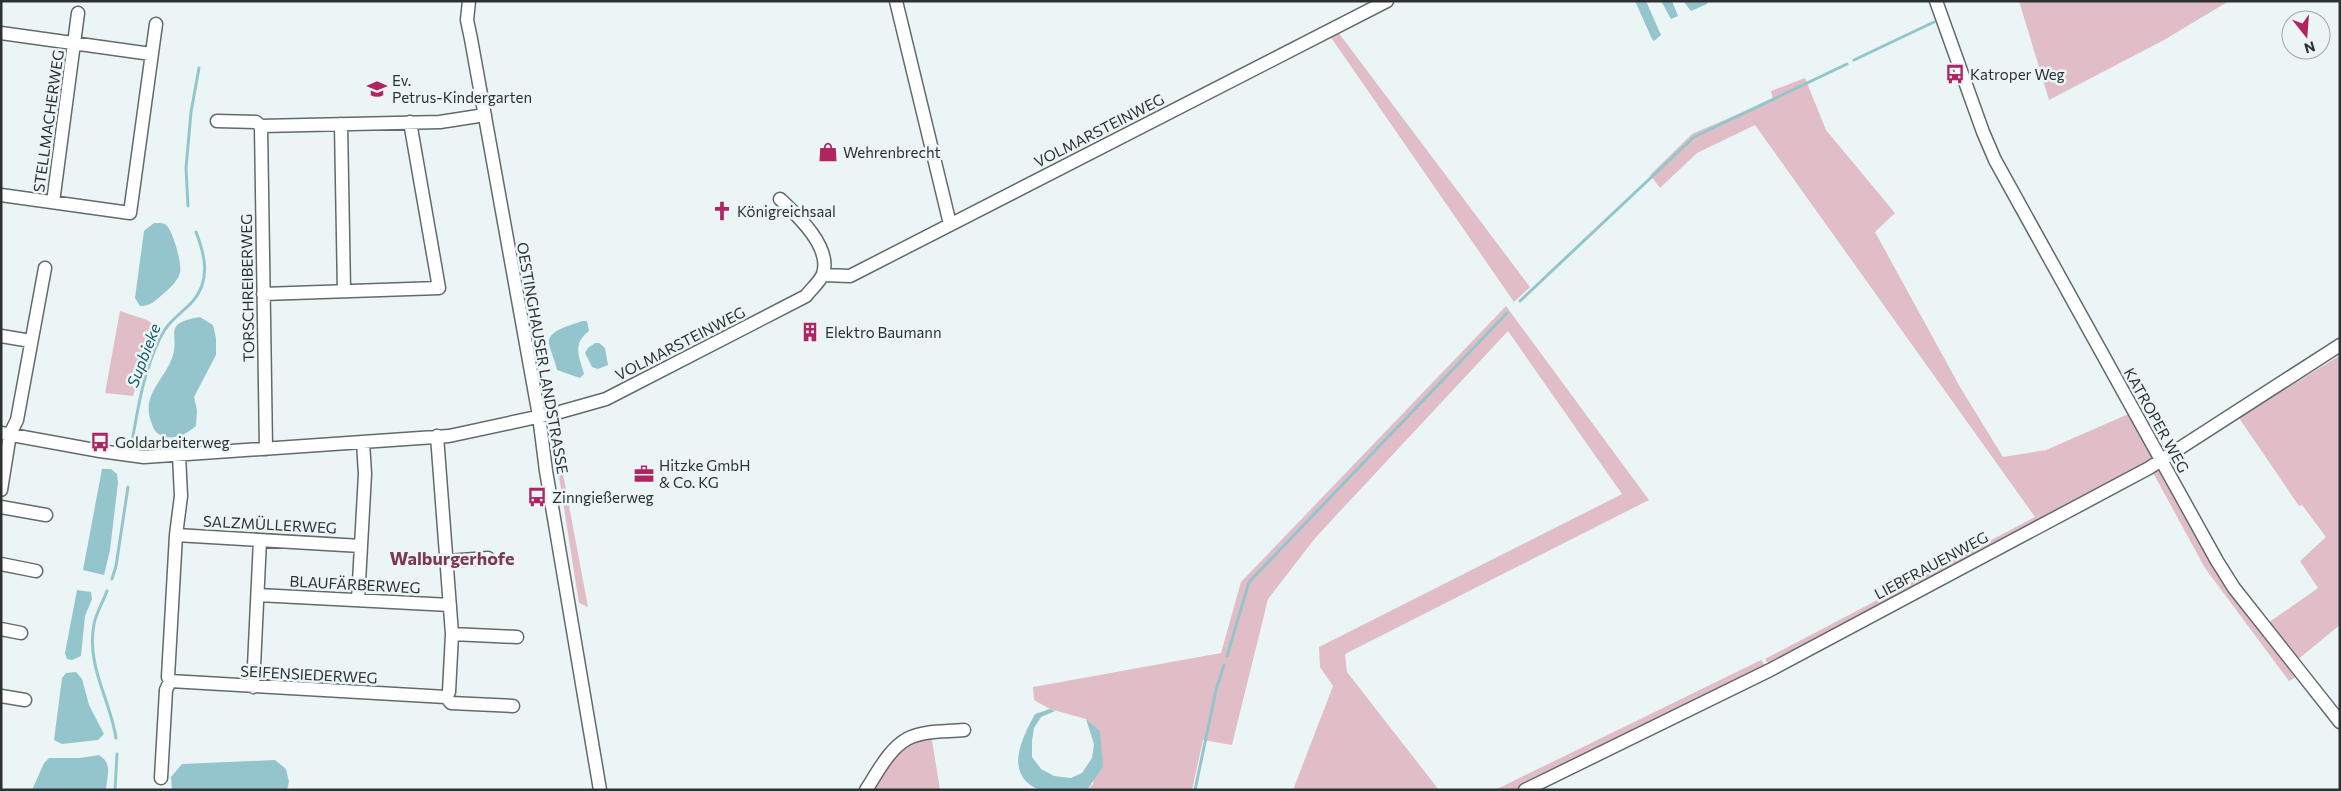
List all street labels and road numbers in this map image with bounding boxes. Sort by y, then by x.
street label: STELLMACHERWEG [29,48,67,194]
street label: VOLMARSTEINWEG [1031,89,1167,171]
street label: TORSCHREIBERWEG [237,214,257,362]
street label: OESTINGHAUSER LANDSTRASSE [514,241,572,475]
street label: VOLMARSTEINWEG [612,302,748,384]
street label: KATROPER WEG [2121,364,2193,476]
street label: SALZMÜLLERWEG [203,512,337,536]
street label: LIEBFRAUENWEG [1871,527,1991,603]
street label: BLAUFÄRBERWEG [289,572,421,596]
street label: SEIFENSIEDERWEG [240,661,378,687]

